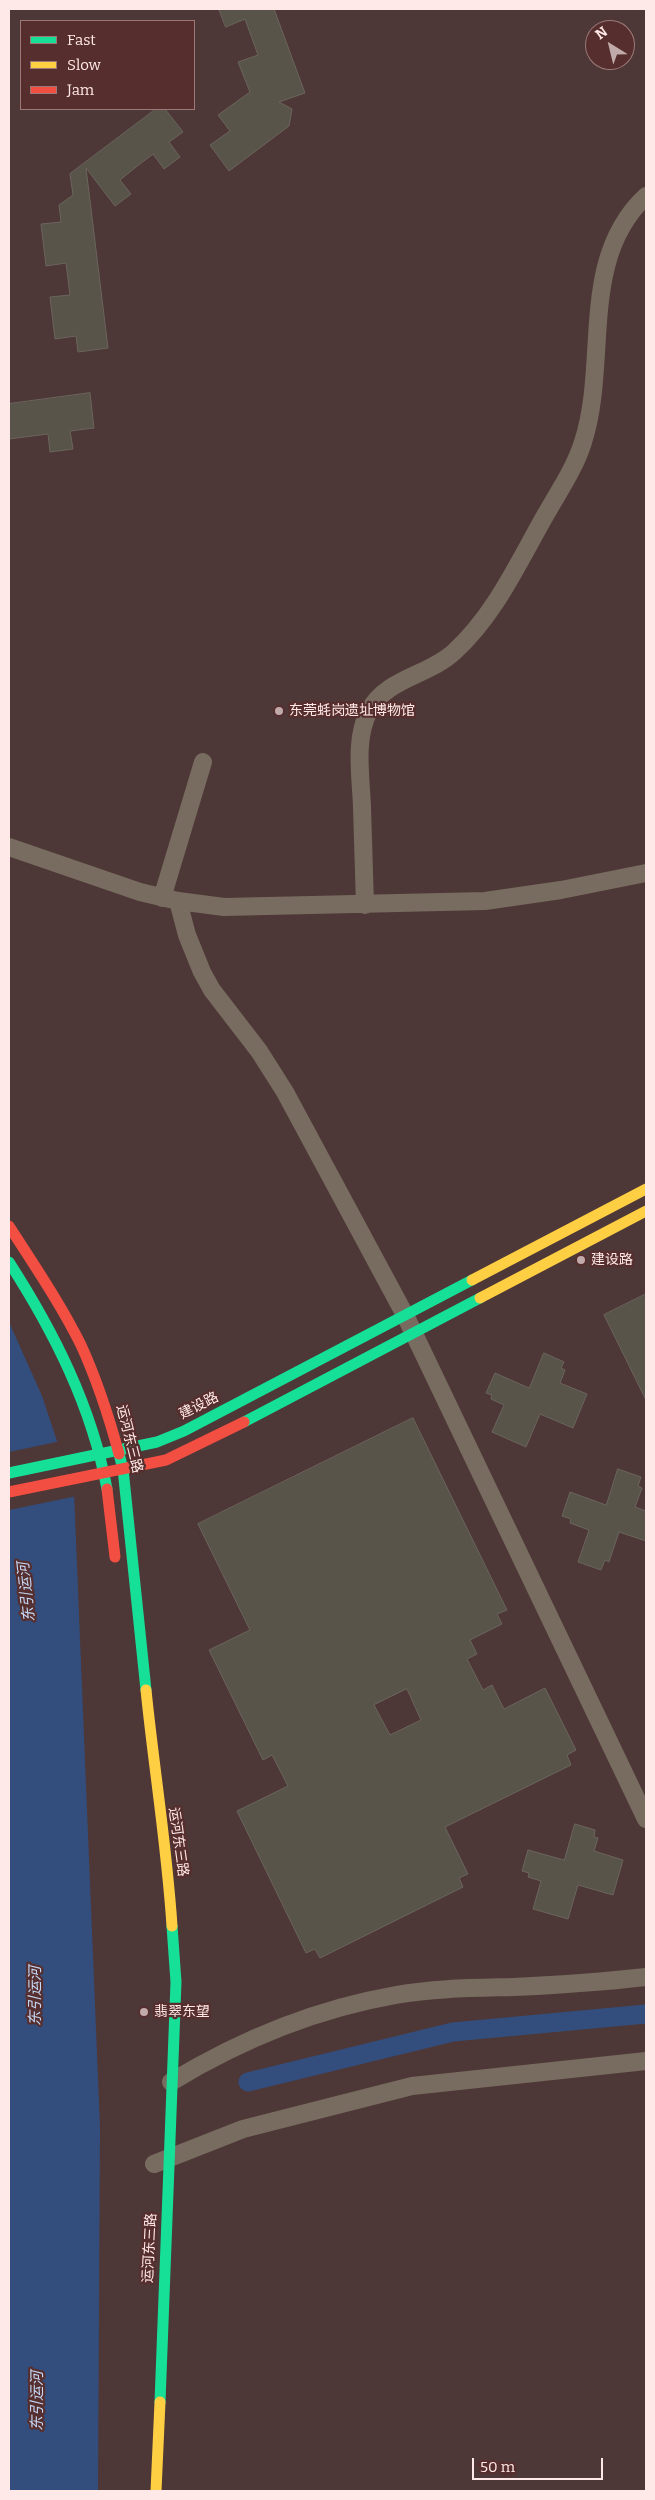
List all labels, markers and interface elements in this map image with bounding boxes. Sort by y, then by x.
legend [20,20,195,110]
north arrow [585,20,635,70]
text: N [592,23,611,43]
text: Fast [67,31,96,49]
text: Slow [67,56,101,74]
text: Jam [67,81,94,99]
place label: 东莞蚝岗遗址博物馆 [289,703,415,719]
marker: 东莞蚝岗遗址博物馆 [273,705,285,717]
place label: 建设路 [591,1252,633,1268]
marker: 建设路 [575,1254,587,1266]
street label: 建设路 [176,1389,222,1423]
street label: 运河东三路 [112,1403,146,1475]
water label: 东引运河 [15,1561,39,1623]
street label: 运河东三路 [165,1806,191,1878]
water label: 东引运河 [27,1966,45,2026]
place label: 翡翠东望 [154,2004,210,2020]
marker: 翡翠东望 [138,2006,150,2018]
street label: 运河东三路 [140,2213,160,2283]
water label: 东引运河 [29,2371,47,2431]
scale bar [475,2448,606,2480]
text: 50 m [480,2458,515,2476]

